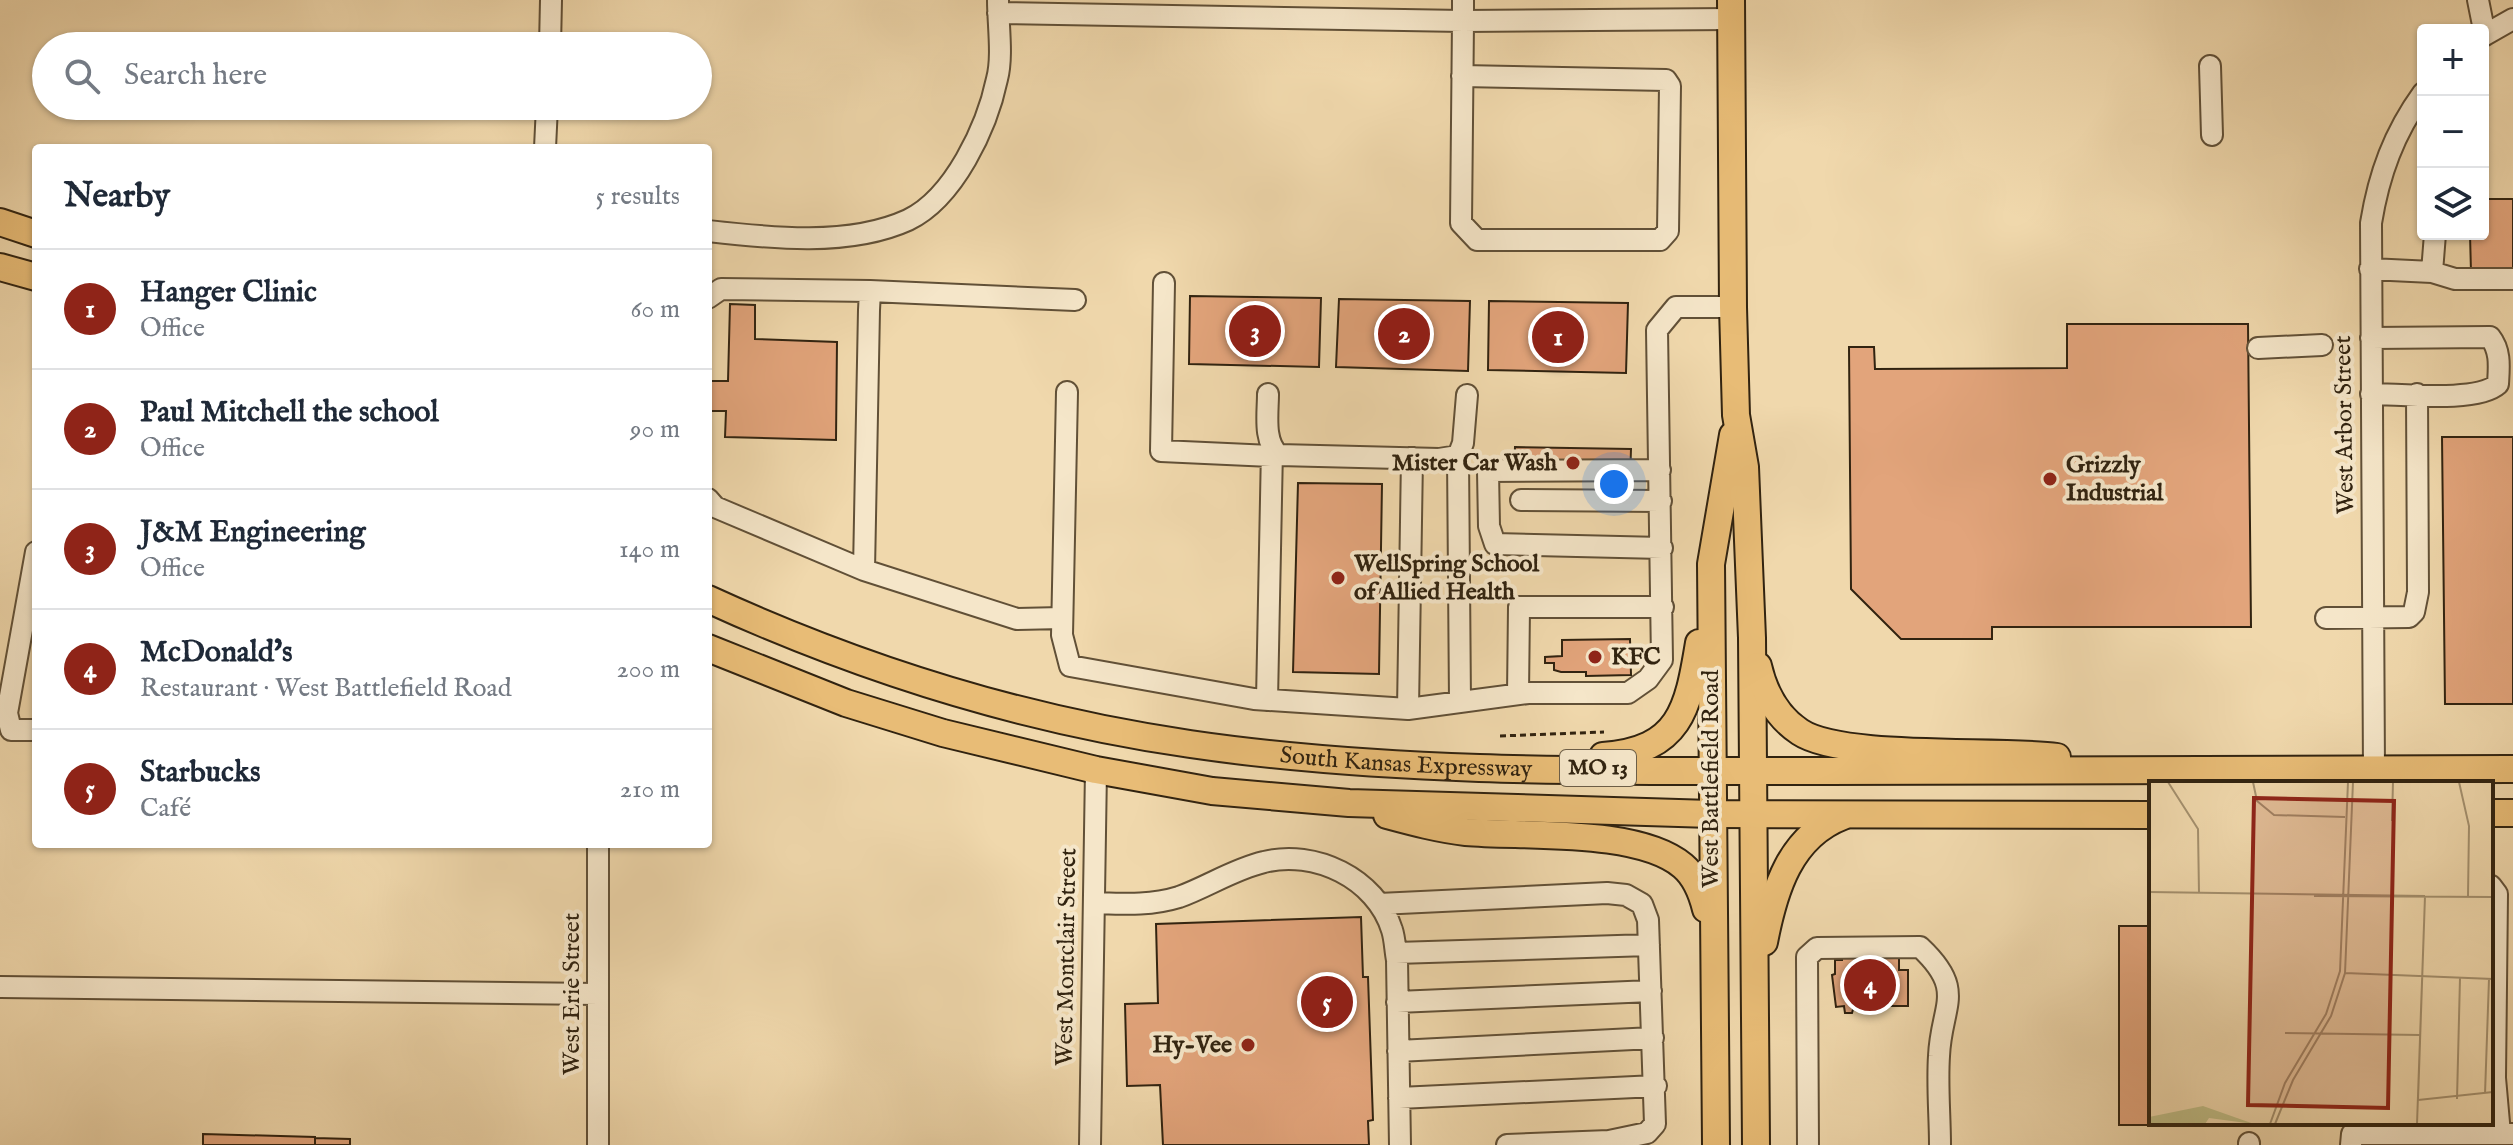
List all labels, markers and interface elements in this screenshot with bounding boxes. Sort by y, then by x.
map controls [2417,24,2489,240]
button: + [2417,24,2489,96]
search box [32,32,712,120]
icon: search [60,54,104,98]
text: Search here [124,57,267,95]
button: − [2417,96,2489,168]
button: layers [2417,168,2489,240]
text: Nearby [64,175,170,218]
text: 5 results [596,180,680,213]
text: Hanger Clinic [140,274,317,312]
text: 1 [85,293,95,326]
text: 60 m [631,293,680,326]
pin: 3 [1229,301,1281,361]
pin: 2 [1378,304,1430,364]
pin: 1 [1532,307,1584,367]
text: Office [140,312,205,345]
street label: West Arbor Street [2328,335,2362,515]
text: Paul Mitchell the school [140,394,439,432]
text: 2 [84,413,96,446]
text: 90 m [630,413,680,446]
text: Office [140,432,205,465]
place label: Mister Car Wash [1392,448,1557,479]
place label: Grizzly Industrial [2066,450,2164,509]
marker: Mister Car Wash [1564,454,1582,472]
your location [1594,464,1634,504]
marker: Grizzly Industrial [2041,470,2059,488]
text: J&M Engineering [140,514,365,552]
text: 3 [85,533,95,566]
text: 140 m [619,533,680,566]
place label: WellSpring School of Allied Health [1353,549,1539,608]
text: Office [140,552,205,585]
marker: WellSpring School of Allied Health [1329,569,1347,587]
text: McDonald's [140,634,293,672]
place label: KFC [1611,642,1661,673]
marker: KFC [1586,648,1604,666]
text: 4 [84,653,96,686]
text: 200 m [616,653,680,686]
street label: West Battlefield Road [1696,670,1727,888]
text: Restaurant · West Battlefield Road [140,672,512,705]
street label: South Kansas Expressway [1278,740,1533,785]
road number: MO 13 [1560,750,1636,786]
text: Starbucks [140,754,261,792]
text: 5 [85,773,95,806]
text: 210 m [620,773,680,806]
inset map [2149,781,2493,1125]
text: Café [140,792,191,825]
street label: West Montclair Street [1050,848,1084,1066]
street label: West Erie Street [557,913,588,1075]
pin: 4 [1844,955,1896,1015]
pin: 5 [1301,972,1353,1032]
place label: Hy-Vee [1152,1030,1232,1061]
marker: Hy-Vee [1239,1036,1257,1054]

